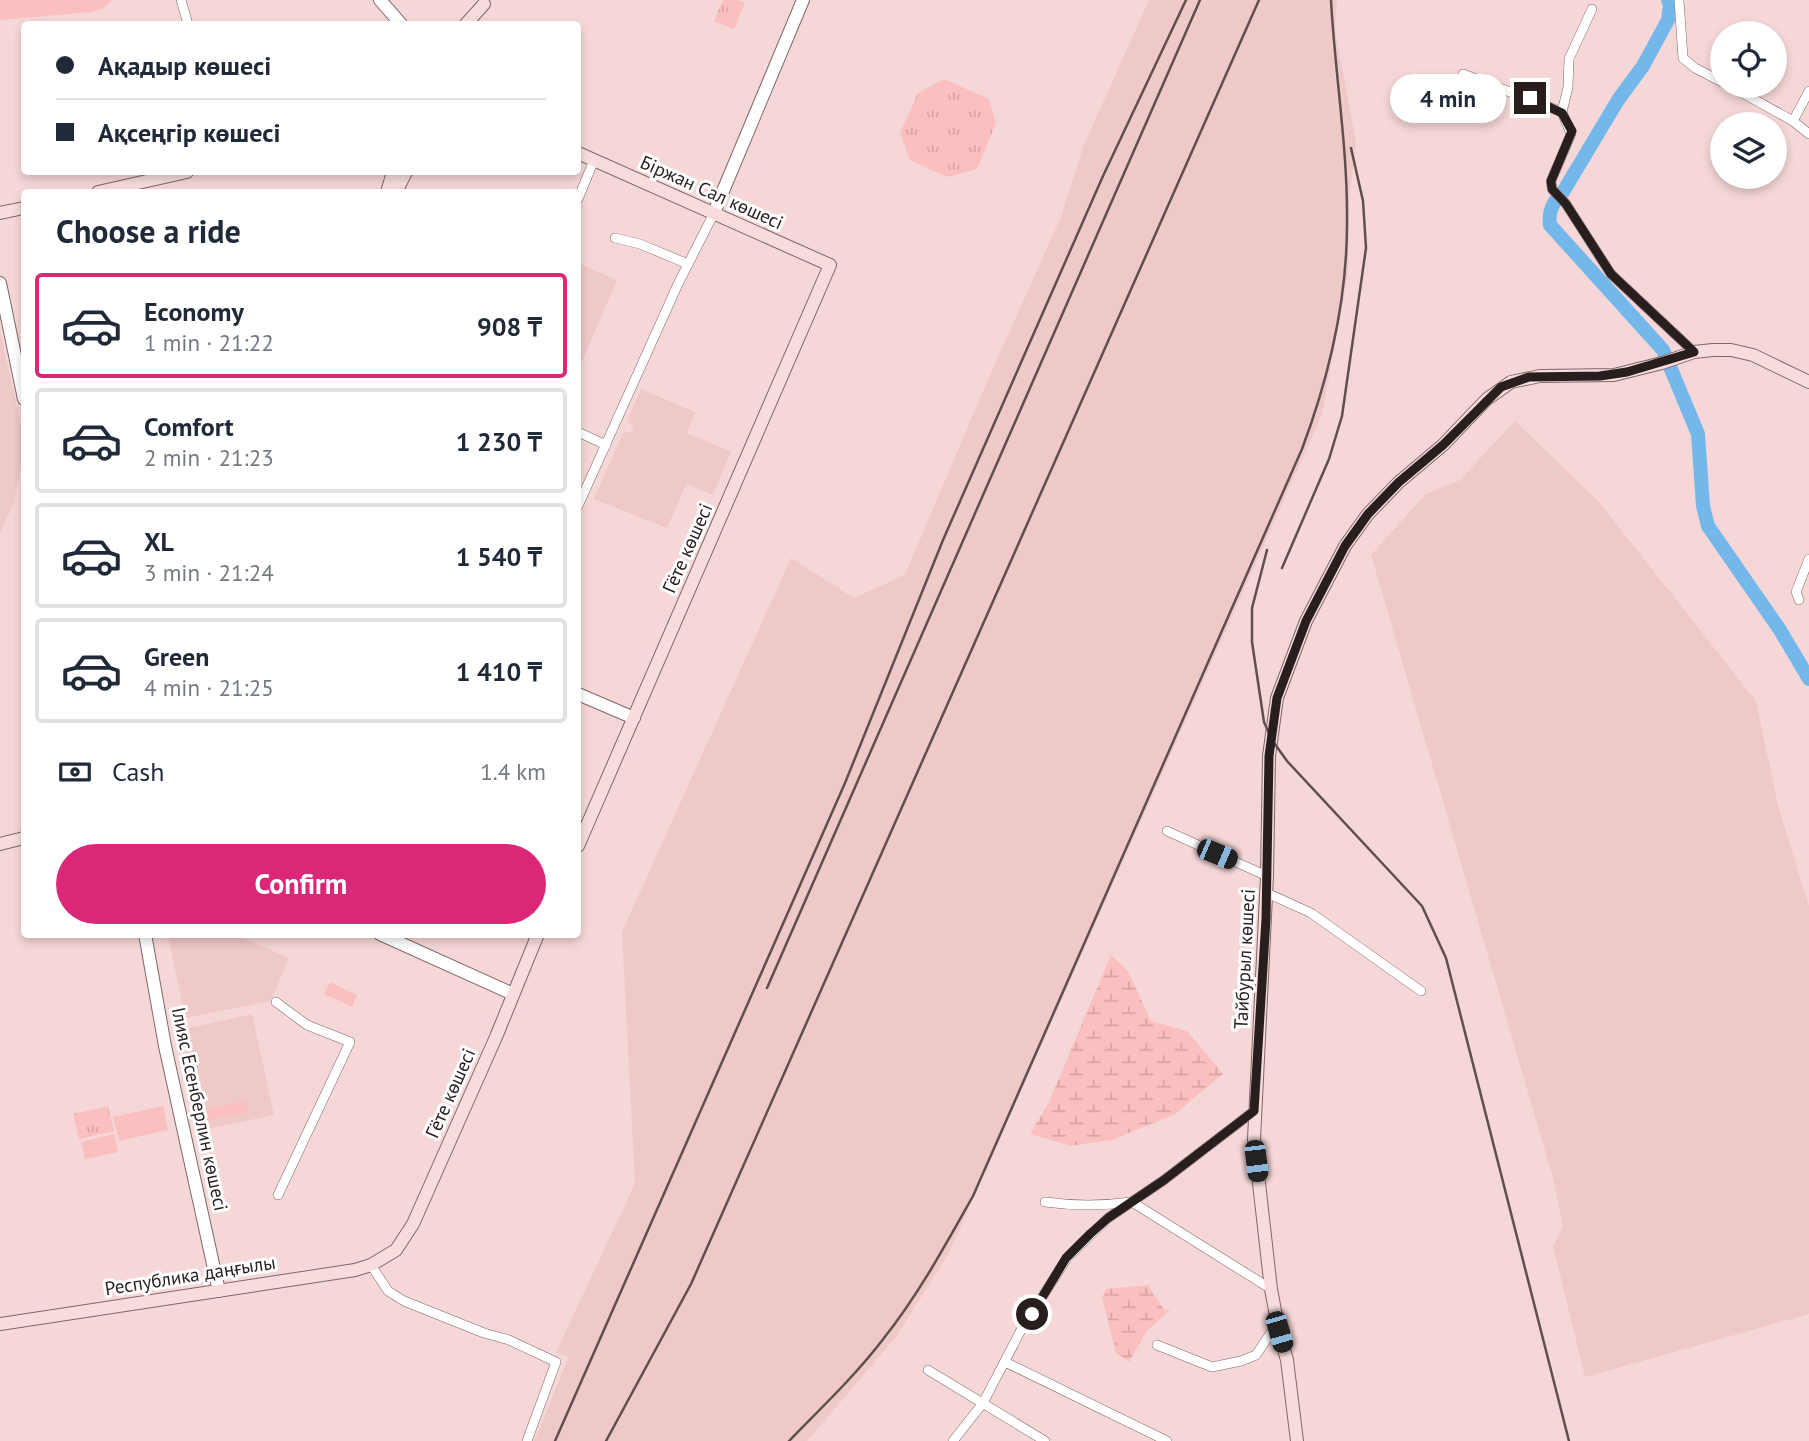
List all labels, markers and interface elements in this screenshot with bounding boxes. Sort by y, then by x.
map controls [1710,21,1787,189]
button: locate [1710,21,1787,98]
text: Ақадыр көшесі [98,49,271,82]
callout: 4 min [1390,74,1506,122]
route end [1514,82,1546,114]
text: 4 min [1420,84,1476,113]
button: layers [1710,112,1787,189]
text: Ақсеңгір көшесі [98,116,281,149]
street label: Біржан Сал көшесі [637,150,787,234]
text: Choose a ride [56,210,241,252]
icon: car [60,294,123,357]
text: Economy [144,295,244,328]
text: 908 ₸ [477,310,542,343]
text: 1 min · 21:22 [144,328,274,357]
icon: car [60,409,123,472]
text: Comfort [144,410,234,443]
text: 1 230 ₸ [456,425,542,458]
text: 2 min · 21:23 [144,443,274,472]
street label: Гёте көшесі [657,499,717,597]
icon: car [60,524,123,587]
text: XL [144,525,174,558]
text: 1 540 ₸ [456,540,542,573]
text: 3 min · 21:24 [144,558,274,587]
icon: car [60,639,123,702]
text: Green [144,640,209,673]
text: 1 410 ₸ [456,655,542,688]
text: 4 min · 21:25 [144,673,274,702]
icon: cash [56,753,94,791]
text: Cash [112,755,164,788]
text: 1.4 km [480,757,546,786]
car [1194,836,1241,872]
button: Confirm [56,844,546,924]
street label: Тайбурыл көшесі [1228,888,1260,1030]
street label: Ілияс Есенберлин көшесі [167,1005,233,1213]
street label: Гёте көшесі [420,1044,480,1142]
car [1244,1139,1269,1183]
street label: Республика даңғылы [103,1250,277,1300]
route start [1016,1298,1048,1330]
car [1264,1309,1295,1355]

